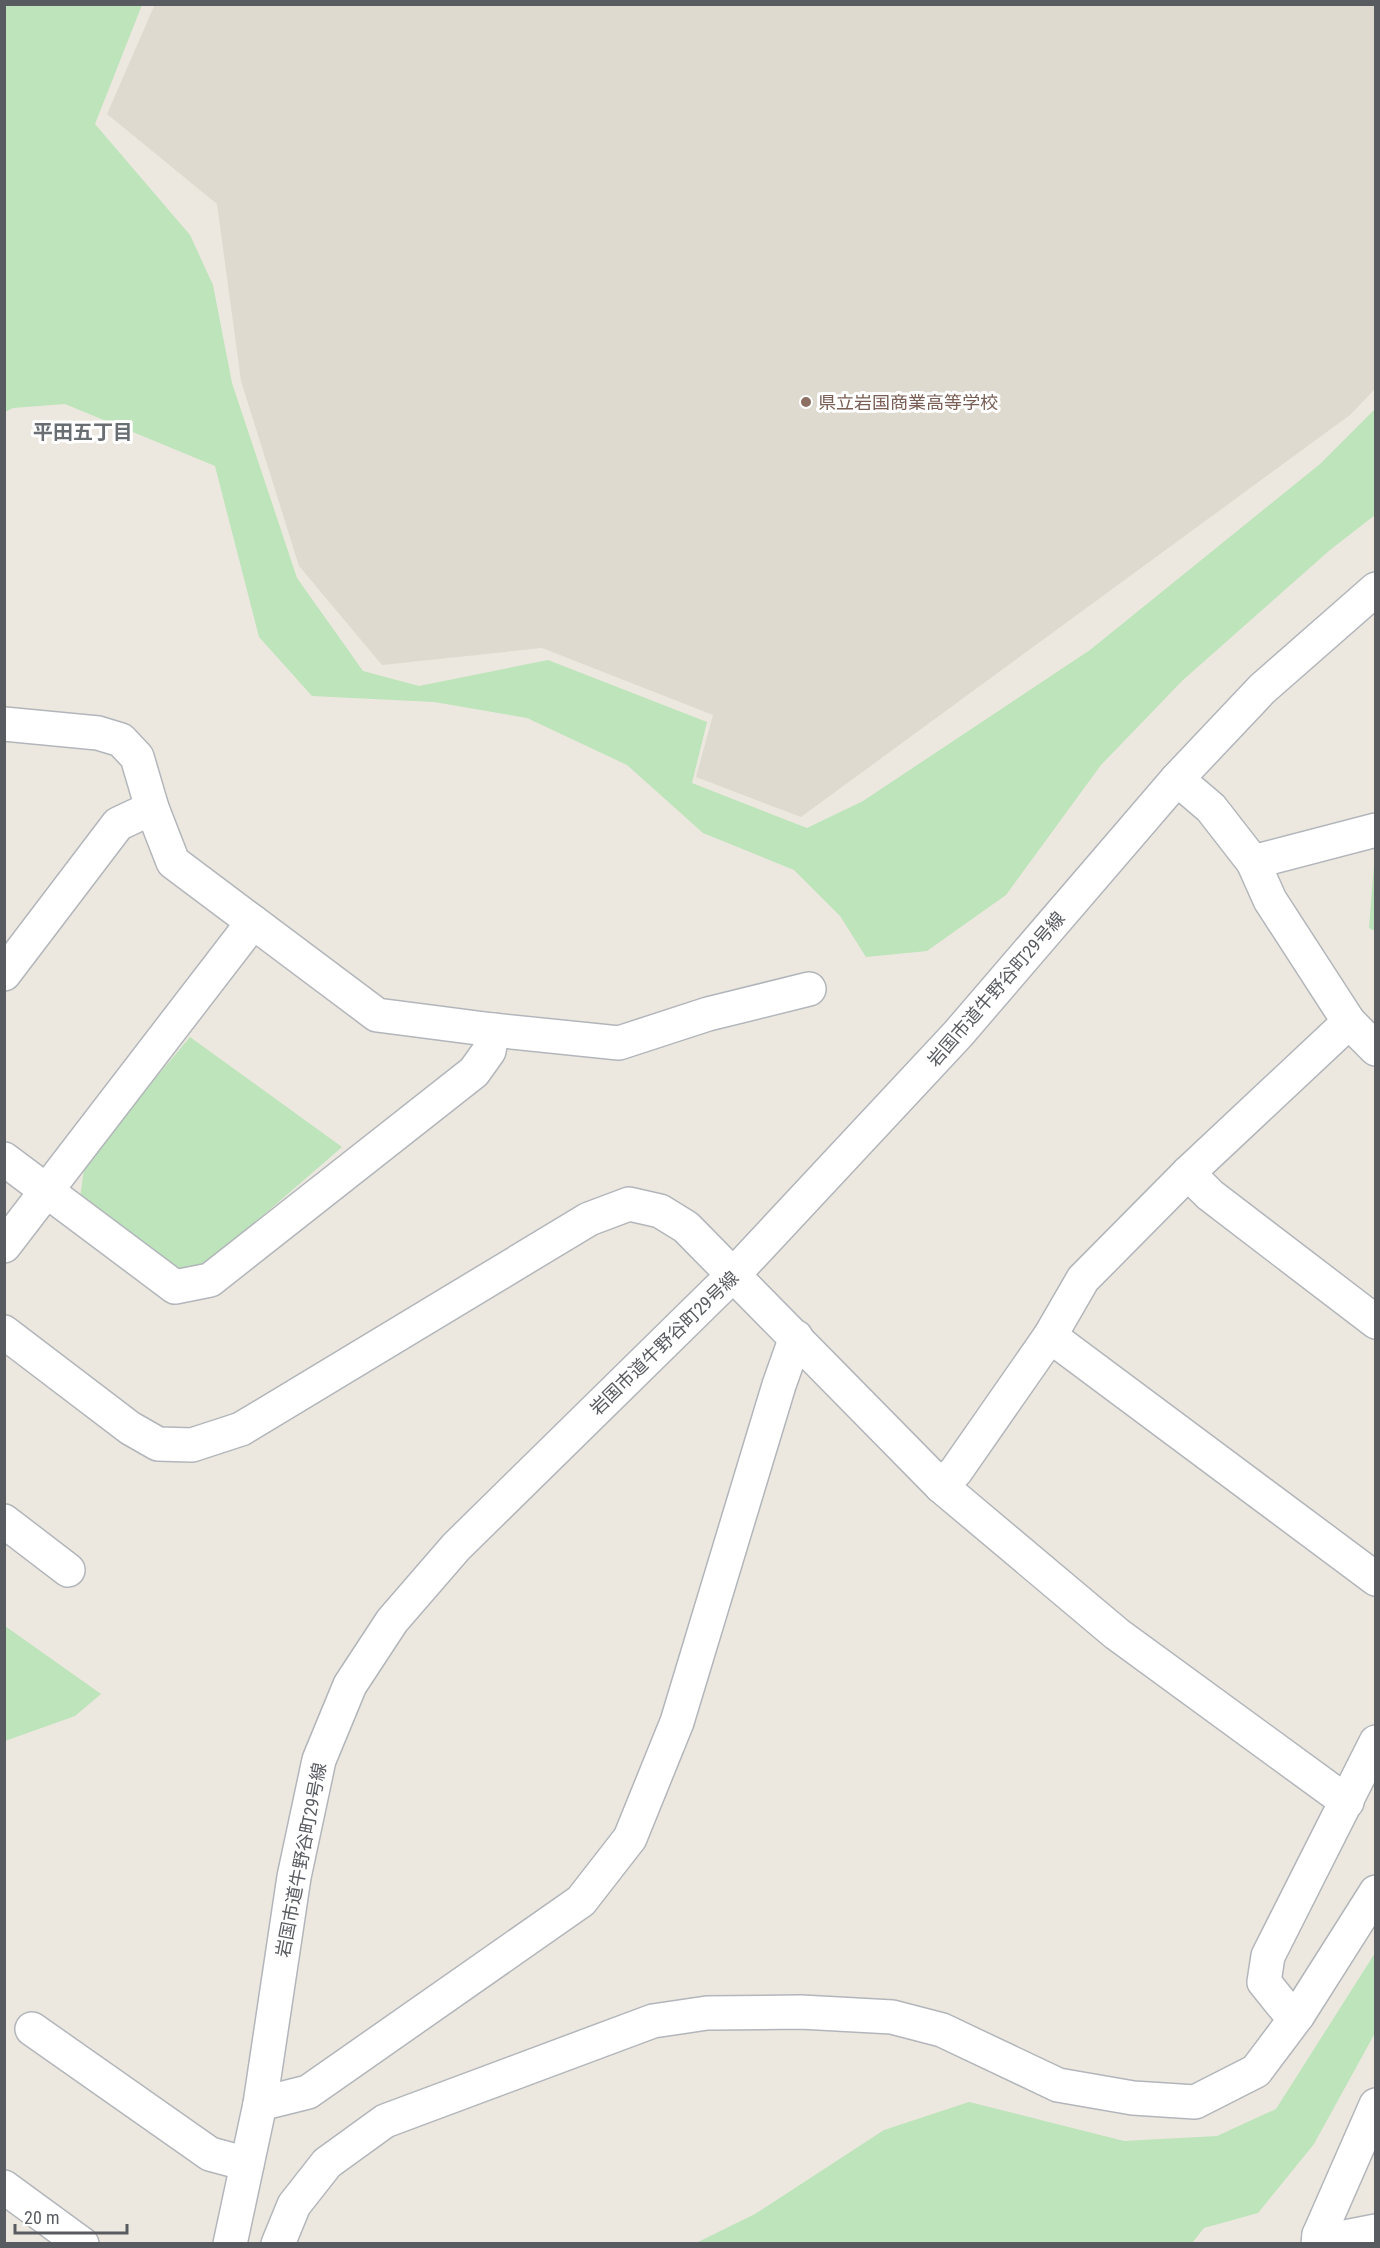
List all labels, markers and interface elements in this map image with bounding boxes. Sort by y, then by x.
place label: 県立岩国商業高等学校 [818,392,998,413]
marker: 県立岩国商業高等学校 [799,395,813,409]
district label: 平田五丁目 [33,420,133,444]
street label: 岩国市道牛野谷町29号線 [923,907,1069,1071]
street label: 岩国市道牛野谷町29号線 [586,1267,742,1419]
street label: 岩国市道牛野谷町29号線 [272,1761,330,1959]
scale bar [15,2197,128,2235]
text: 20 m [24,2207,59,2228]

